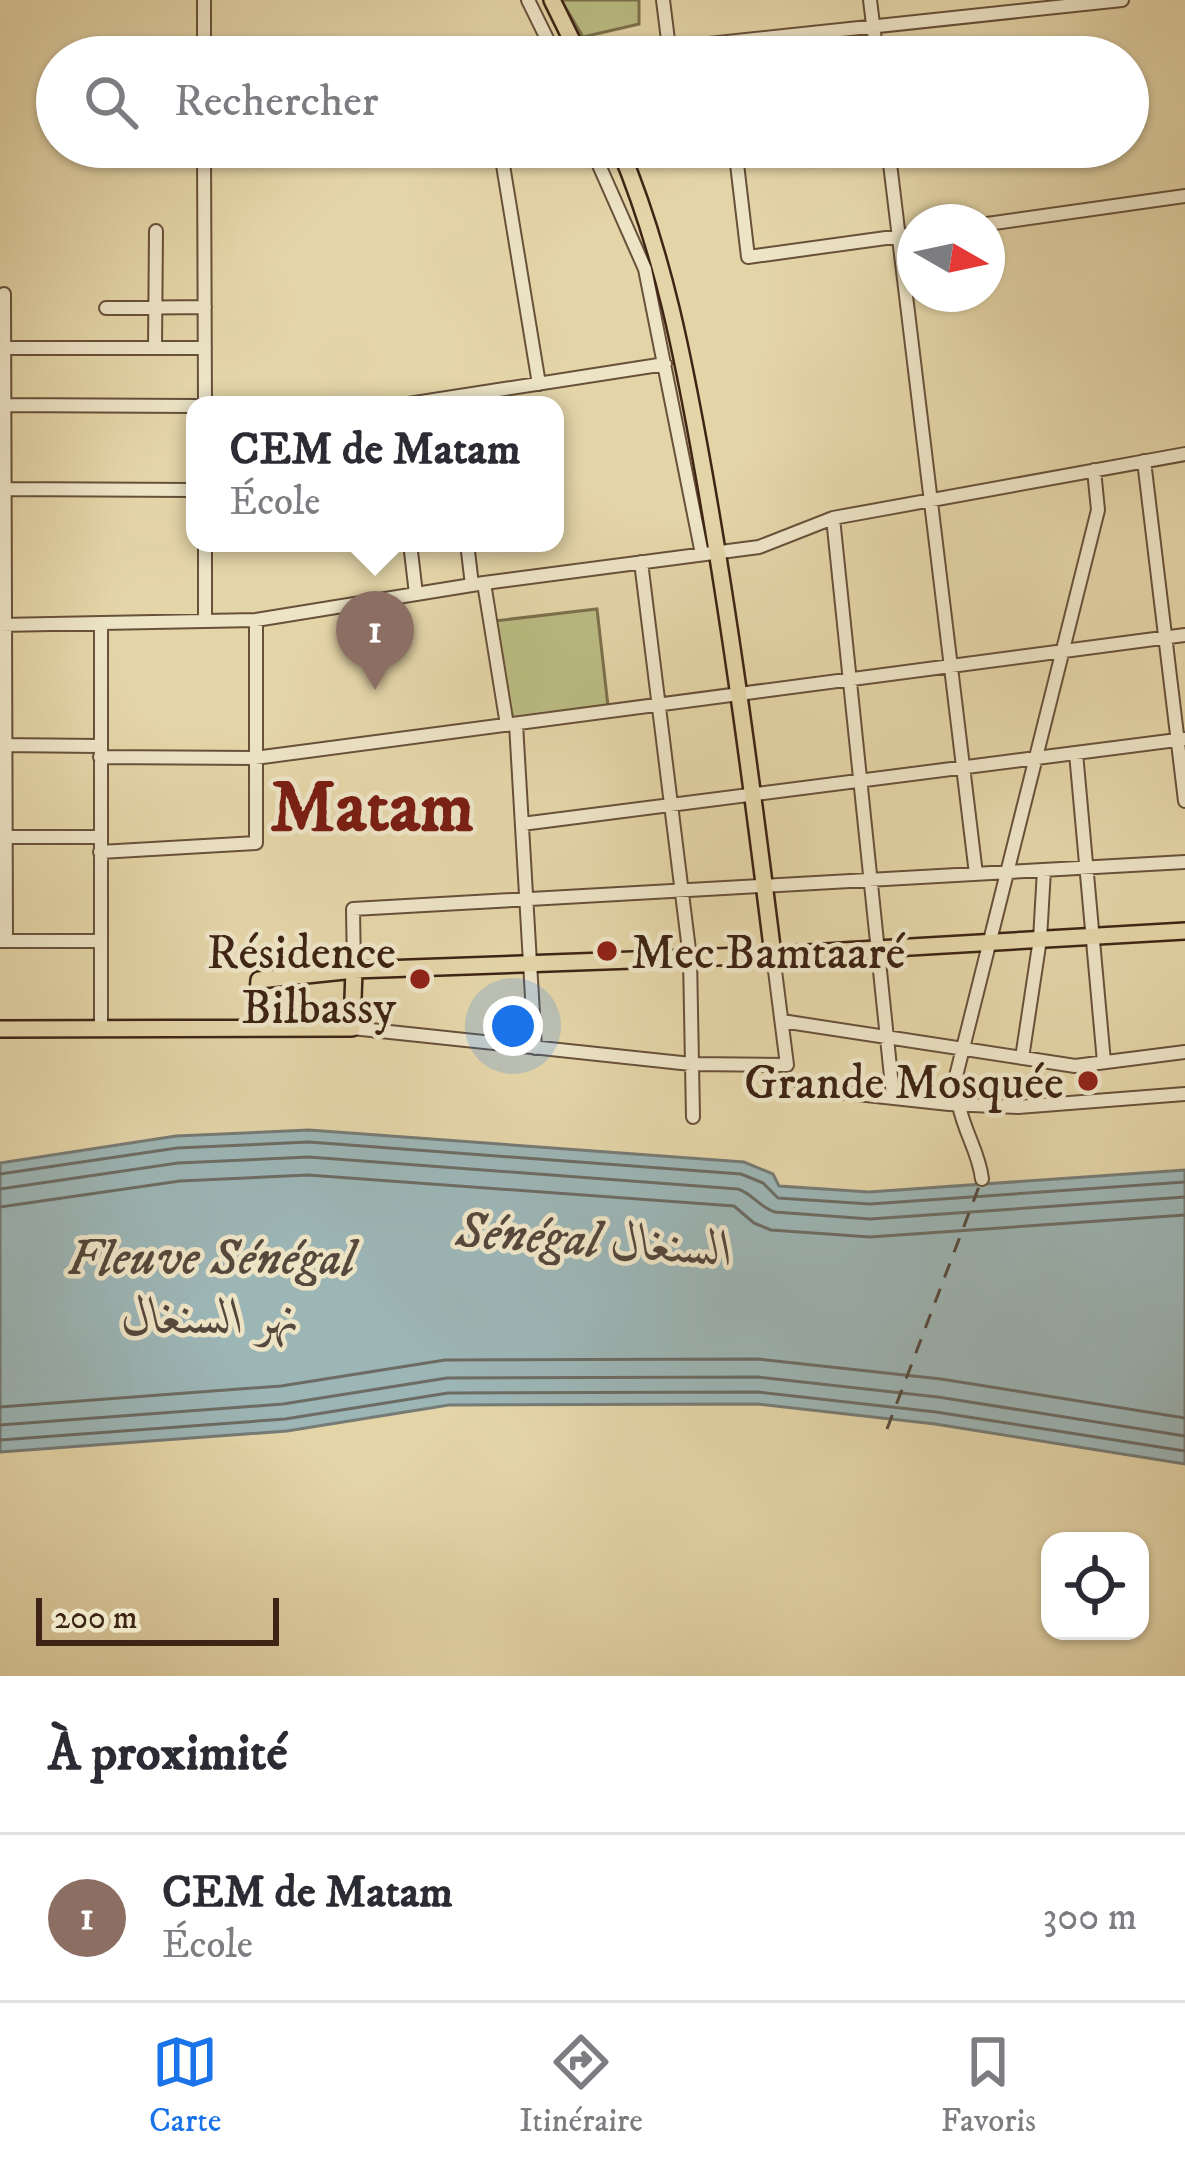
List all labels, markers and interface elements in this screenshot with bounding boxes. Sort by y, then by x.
search box [36,36,1149,168]
icon: search [78,69,144,135]
text: Rechercher [174,74,379,130]
north arrow [897,204,1005,312]
popup [186,396,564,552]
text: CEM de Matam [230,422,520,478]
text: École [230,478,321,527]
pin: 1 [336,591,414,690]
district label: Matam [270,764,474,854]
place label: Résidence Bilbassy [207,924,396,1039]
place label: Mec Bamtaaré [631,924,906,984]
marker: Mec Bamtaaré [594,938,620,964]
marker: Résidence Bilbassy [407,966,433,992]
your location [483,996,543,1056]
place label: Grande Mosquée [744,1054,1064,1114]
marker: Grande Mosquée [1075,1068,1101,1094]
water label: Sénégal السنغال [453,1199,736,1283]
water label: Fleuve Sénégal نهر السنغال [67,1227,360,1350]
map controls [1041,1532,1149,1640]
button: locate [1041,1532,1149,1640]
scale bar [36,1592,279,1645]
text: 200 m [54,1598,138,1639]
text: À proximité [48,1722,288,1786]
text: CEM de Matam [162,1865,453,1921]
text: 1 [80,1893,94,1942]
text: 300 m [1043,1893,1137,1942]
text: École [162,1921,253,1970]
tab: Carte [149,2029,221,2142]
tab: Itinéraire [519,2029,643,2142]
tab: Favoris [941,2029,1036,2142]

